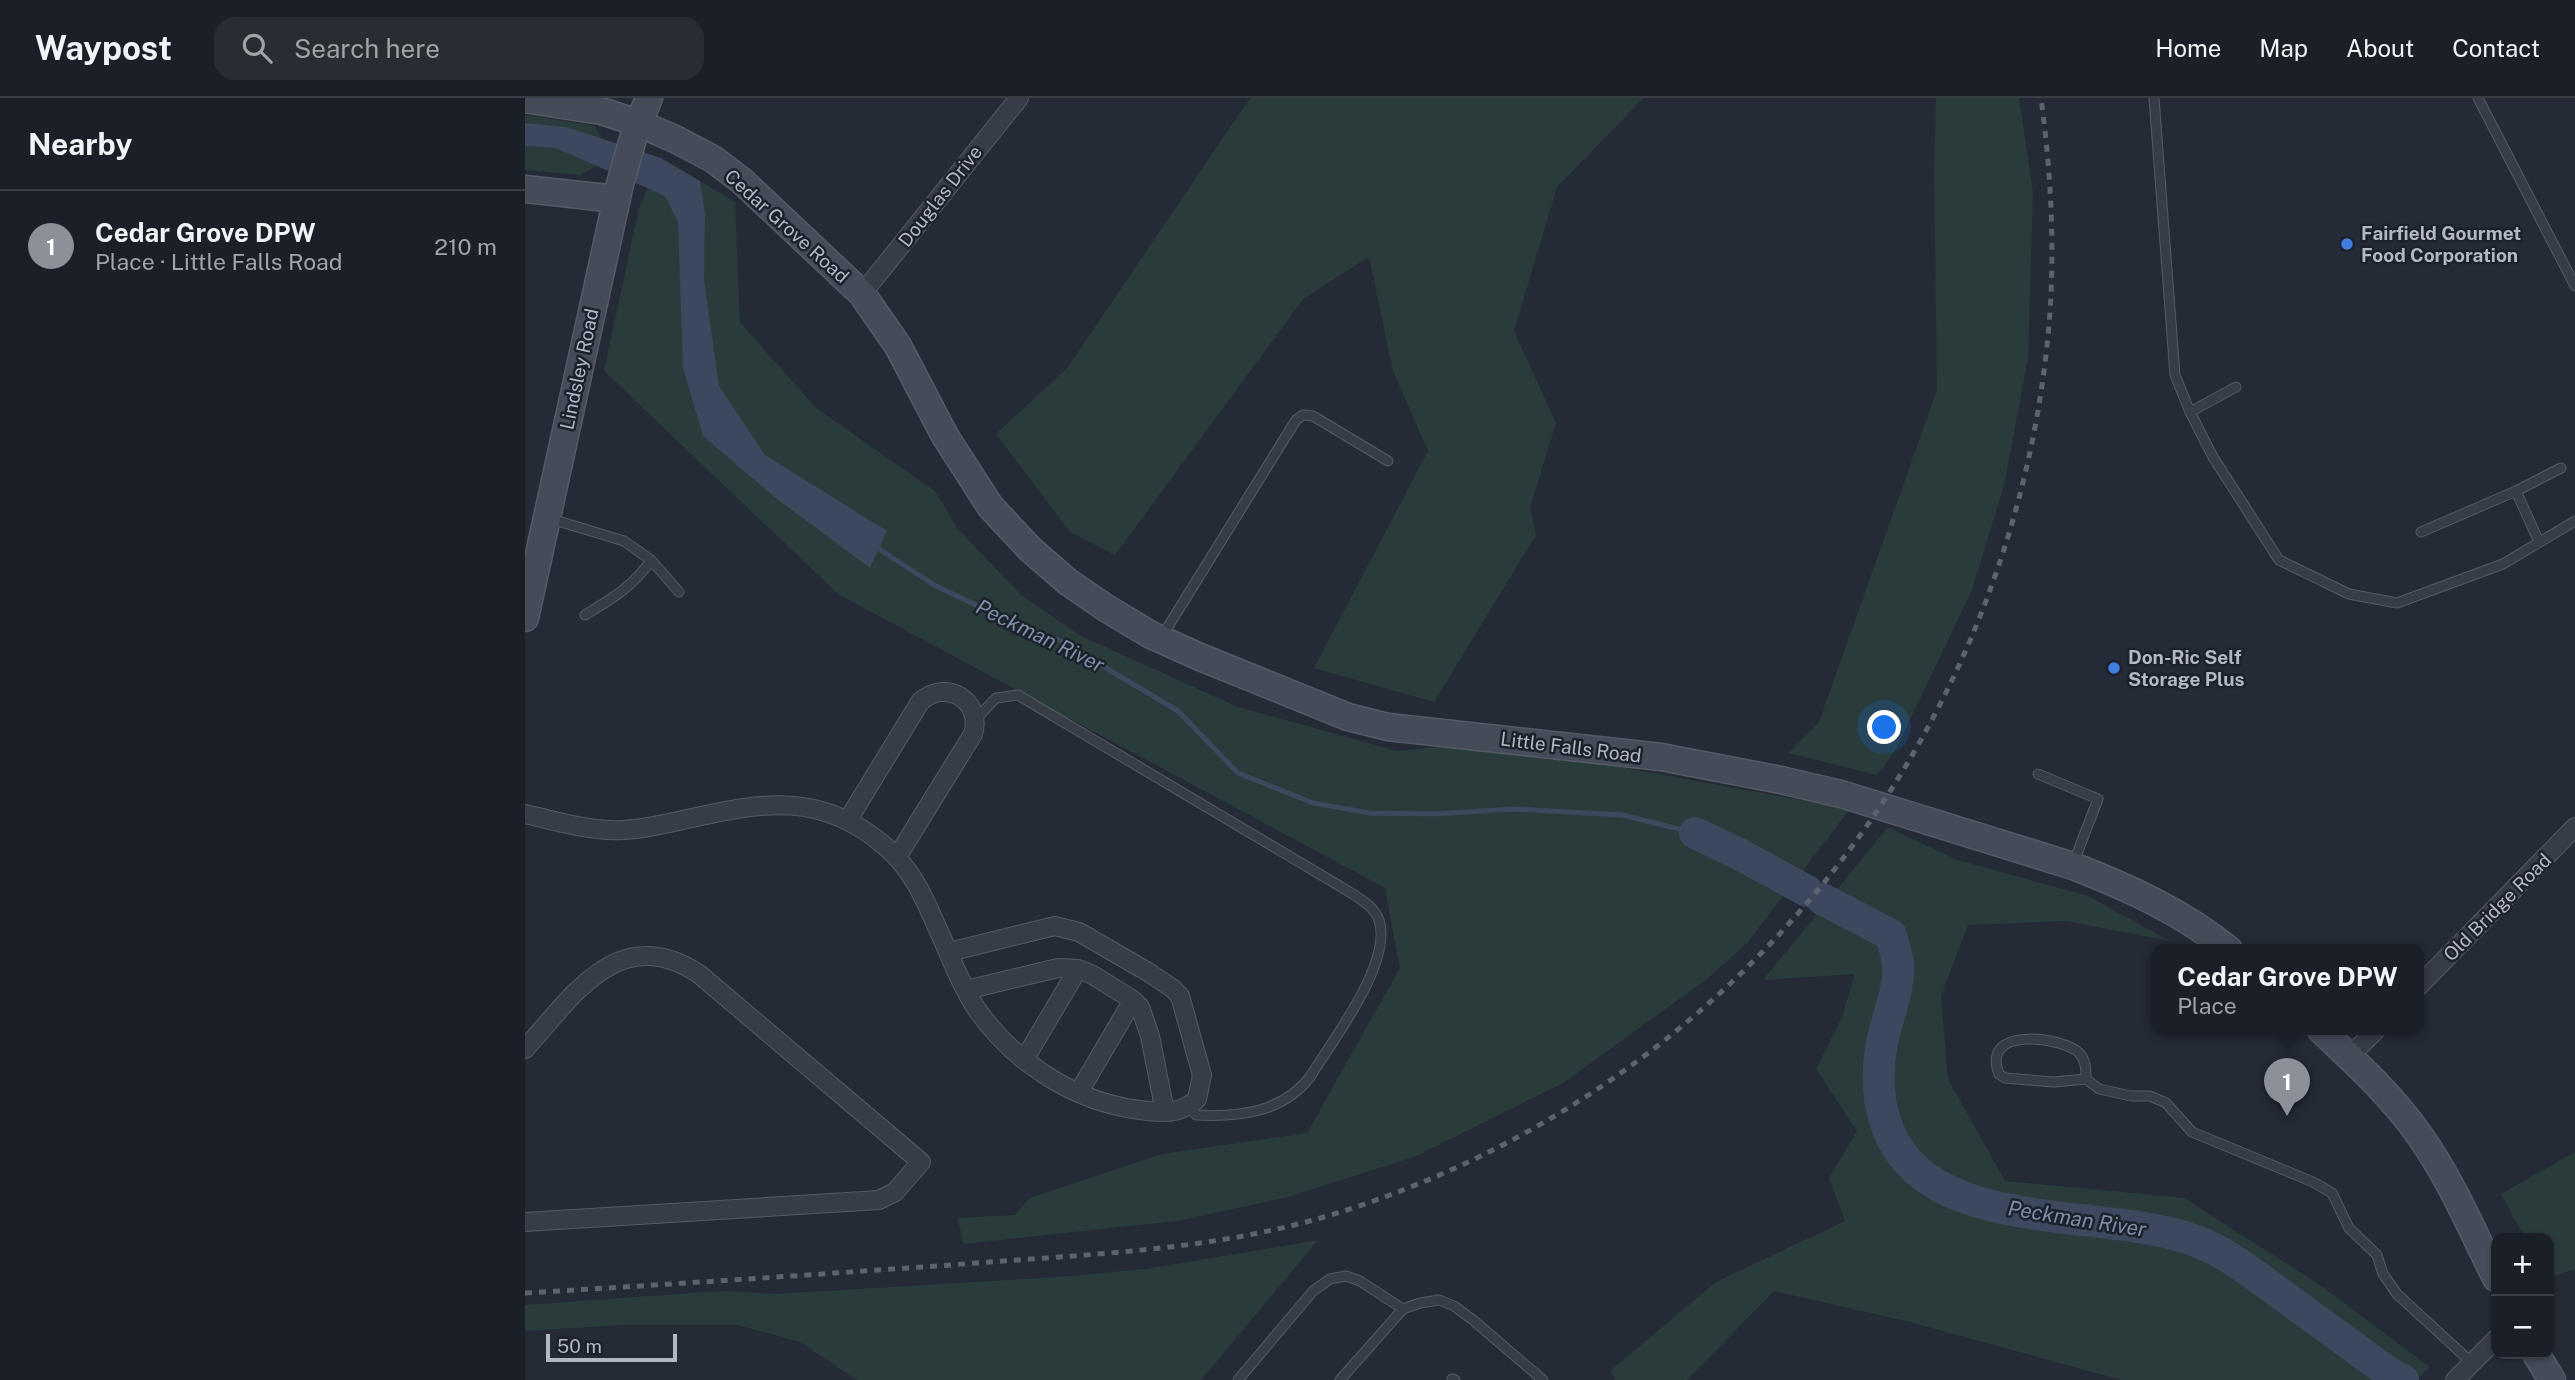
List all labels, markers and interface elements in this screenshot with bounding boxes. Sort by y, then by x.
search box [214,17,704,80]
text: Waypost [35,29,172,67]
icon: search [238,29,276,67]
text: Search here [294,33,440,64]
text: Home [2155,34,2221,62]
text: Map [2259,34,2308,62]
text: About [2346,34,2414,62]
text: Contact [2452,34,2540,62]
text: Nearby [28,126,132,162]
street label: Douglas Drive [894,141,986,251]
street label: Cedar Grove Road [721,165,853,287]
text: Cedar Grove DPW [95,217,316,248]
place label: Fairfield Gourmet Food Corporation [2361,222,2521,266]
text: 1 [46,233,56,260]
text: 210 m [434,233,497,260]
marker: Fairfield Gourmet Food Corporation [2339,236,2355,252]
text: Place · Little Falls Road [95,248,342,275]
street label: Lindsley Road [555,306,603,432]
water label: Peckman River [972,594,1109,678]
place label: Don-Ric Self Storage Plus [2128,646,2244,690]
marker: Don-Ric Self Storage Plus [2106,660,2122,676]
your location [1867,710,1901,744]
street label: Little Falls Road [1499,727,1643,767]
street label: Old Bridge Road [2439,849,2555,965]
popup [2151,944,2424,1035]
text: Cedar Grove DPW [2177,961,2398,992]
text: Place [2177,992,2237,1019]
pin: 1 [2264,1058,2310,1116]
water label: Peckman River [2006,1195,2149,1242]
map controls [2491,1233,2554,1359]
button: + [2491,1233,2554,1296]
button: − [2491,1296,2554,1359]
scale bar [546,1331,677,1363]
text: 50 m [557,1335,602,1357]

